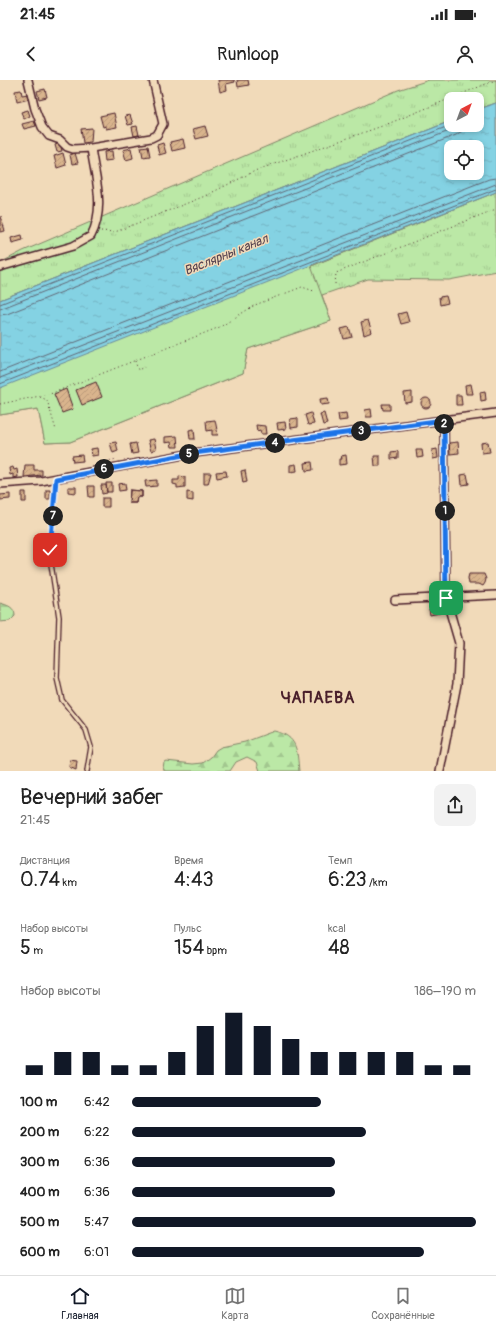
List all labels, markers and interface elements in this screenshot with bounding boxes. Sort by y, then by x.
text: 21:45 [20,5,55,24]
icon: back [20,43,42,65]
text: Runloop [217,43,279,66]
icon: person [454,43,476,65]
north arrow [444,92,484,132]
map controls [444,92,484,180]
button: locate [444,140,484,180]
water label: Вяслярны канал [182,230,271,279]
pin: 2 [434,414,454,434]
text: 2 [441,417,447,430]
pin: 3 [351,421,371,441]
text: 3 [358,424,364,437]
pin: 4 [265,433,285,453]
text: 4 [272,436,278,449]
pin: 5 [179,444,199,464]
text: 5 [186,447,192,460]
pin: 6 [94,459,114,479]
text: 6 [101,462,107,475]
pin: 1 [435,501,455,521]
text: 1 [443,504,447,517]
pin: 7 [43,506,63,526]
text: 7 [50,509,56,522]
pin [33,533,67,567]
icon: check [39,539,61,561]
pin [429,581,463,615]
icon: arrive [435,587,457,609]
district label: ЧАПАЕВА [281,688,355,708]
text: Вечерний забег [20,783,163,811]
button: share [434,784,476,826]
text: 21:45 [20,812,50,828]
text: Дистанция [20,854,70,867]
text: Время [174,854,203,867]
text: Темп [328,854,352,867]
text: 0.74 [20,867,60,892]
text: 4:43 [174,867,214,892]
text: 6:23 [328,867,367,892]
text: km [60,876,77,889]
text: /km [367,876,387,889]
text: Набор высоты [20,922,88,935]
text: Пульс [174,922,202,935]
text: kcal [328,922,346,935]
text: 5 [20,935,31,960]
text: 154 [174,935,204,960]
text: 48 [328,935,350,960]
text: m [31,944,43,957]
text: bpm [204,944,227,957]
text: Набор высоты [20,983,101,999]
text: 186–190 m [414,983,476,999]
text: 100 m [20,1094,57,1110]
text: 6:42 [84,1094,110,1110]
text: 200 m [20,1124,59,1140]
text: 6:22 [84,1124,110,1140]
text: 300 m [20,1154,59,1170]
text: 6:36 [84,1154,110,1170]
text: 400 m [20,1184,60,1200]
text: 6:36 [84,1184,110,1200]
text: 500 m [20,1214,59,1230]
text: 5:47 [84,1214,109,1230]
text: 600 m [20,1244,60,1260]
text: 6:01 [84,1244,109,1260]
tab: Главная [61,1285,99,1322]
tab: Карта [221,1285,249,1322]
tab: Сохранённые [371,1285,435,1322]

